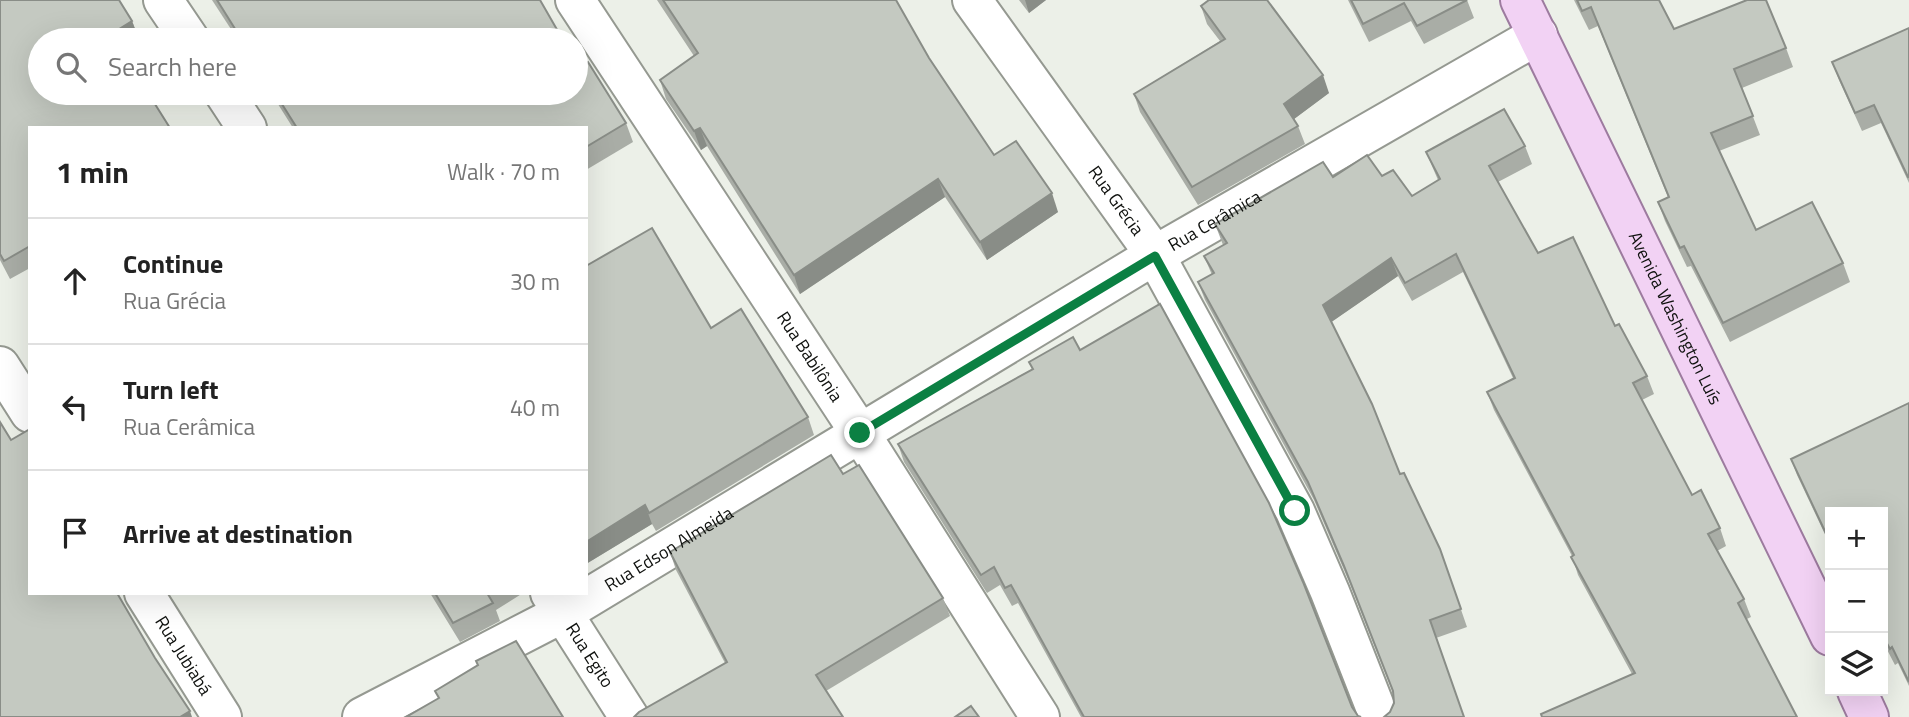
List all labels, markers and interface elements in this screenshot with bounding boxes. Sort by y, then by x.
search box [28,28,588,105]
text: Search here [108,47,237,86]
icon: search [52,48,90,86]
text: 1 min [56,149,129,195]
text: Walk · 70 m [447,154,560,189]
street label: Rua Grécia [1082,160,1151,241]
street label: Rua Cerâmica [1163,183,1266,258]
street label: Avenida Washington Luís [1622,227,1729,409]
text: Continue [123,244,223,283]
icon: ahead [56,262,94,300]
text: 30 m [510,264,560,299]
text: Rua Grécia [123,283,226,318]
street label: Rua Babilônia [770,306,850,407]
text: Turn left [123,370,218,409]
icon: left [56,388,94,426]
text: 40 m [510,390,560,425]
text: Rua Cerâmica [123,409,255,444]
route end [844,417,875,448]
route start [1279,495,1310,526]
street label: Rua Edson Almeida [599,499,738,598]
map controls [1825,507,1888,696]
button: + [1825,507,1888,570]
icon: arrive [56,514,94,552]
text: Arrive at destination [123,514,353,553]
button: − [1825,570,1888,633]
street label: Rua Jubiabá [149,610,219,700]
street label: Rua Egito [559,617,621,693]
button: layers [1825,633,1888,696]

